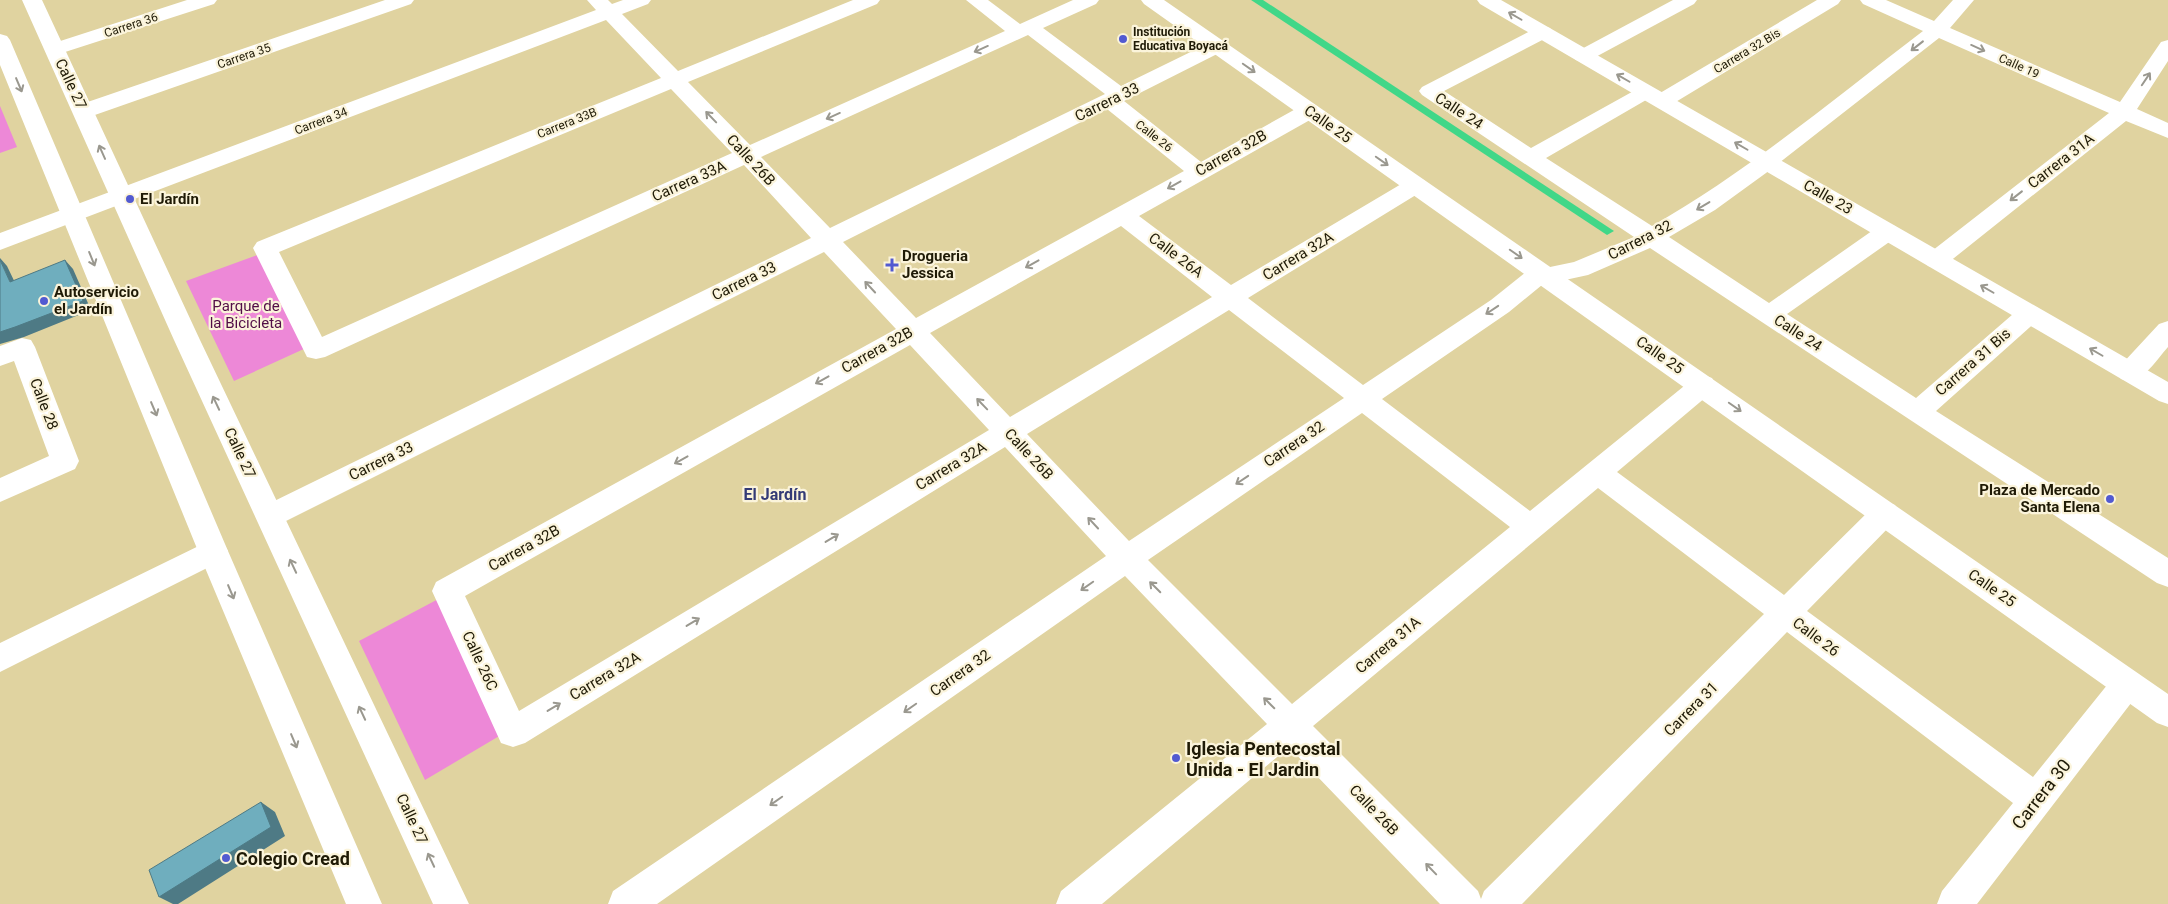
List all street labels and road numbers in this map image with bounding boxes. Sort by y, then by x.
street label: Carrera 36 [102,10,160,40]
street label: Carrera 32 Bis [1711,26,1783,76]
street label: Carrera 35 [215,40,273,72]
street label: Calle 19 [1997,51,2041,81]
street label: Calle 27 [51,56,91,112]
street label: Carrera 33 [1072,79,1142,125]
street label: Calle 24 [1432,89,1487,133]
street label: Calle 25 [1301,101,1355,147]
street label: Carrera 34 [293,104,350,137]
street label: Carrera 33B [535,105,599,141]
street label: Calle 26 [1133,117,1175,155]
street label: Carrera 32B [1192,126,1270,180]
street label: Carrera 31A [2024,129,2098,192]
street label: Calle 26B [723,131,779,189]
street label: Carrera 33A [649,157,729,205]
street label: Calle 23 [1800,176,1856,218]
street label: Carrera 32 [1605,216,1675,264]
street label: Carrera 32A [1259,228,1337,284]
street label: Calle 26A [1145,229,1207,281]
street label: Carrera 33 [709,258,779,304]
street label: Calle 24 [1771,311,1826,355]
street label: Carrera 32B [838,323,916,377]
street label: Carrera 31 Bis [1932,324,2014,400]
street label: Calle 25 [1633,332,1687,378]
street label: Calle 28 [26,376,62,432]
street label: Carrera 32 [1260,417,1328,471]
street label: Calle 27 [220,425,260,481]
street label: Calle 26B [1001,425,1057,483]
street label: Carrera 33 [346,438,416,484]
street label: Carrera 32A [912,438,990,494]
street label: Carrera 32B [485,521,563,575]
street label: Calle 25 [1965,565,2019,611]
street label: Carrera 31A [1352,613,1424,677]
street label: Calle 26 [1789,614,1843,660]
street label: Calle 26C [458,628,502,694]
street label: Carrera 32 [926,646,994,700]
street label: Carrera 32A [566,648,644,704]
street label: Carrera 31 [1660,678,1722,740]
street label: Carrera 30 [2007,755,2075,833]
street label: Calle 26B [1346,781,1402,839]
street label: Calle 27 [392,791,432,847]

